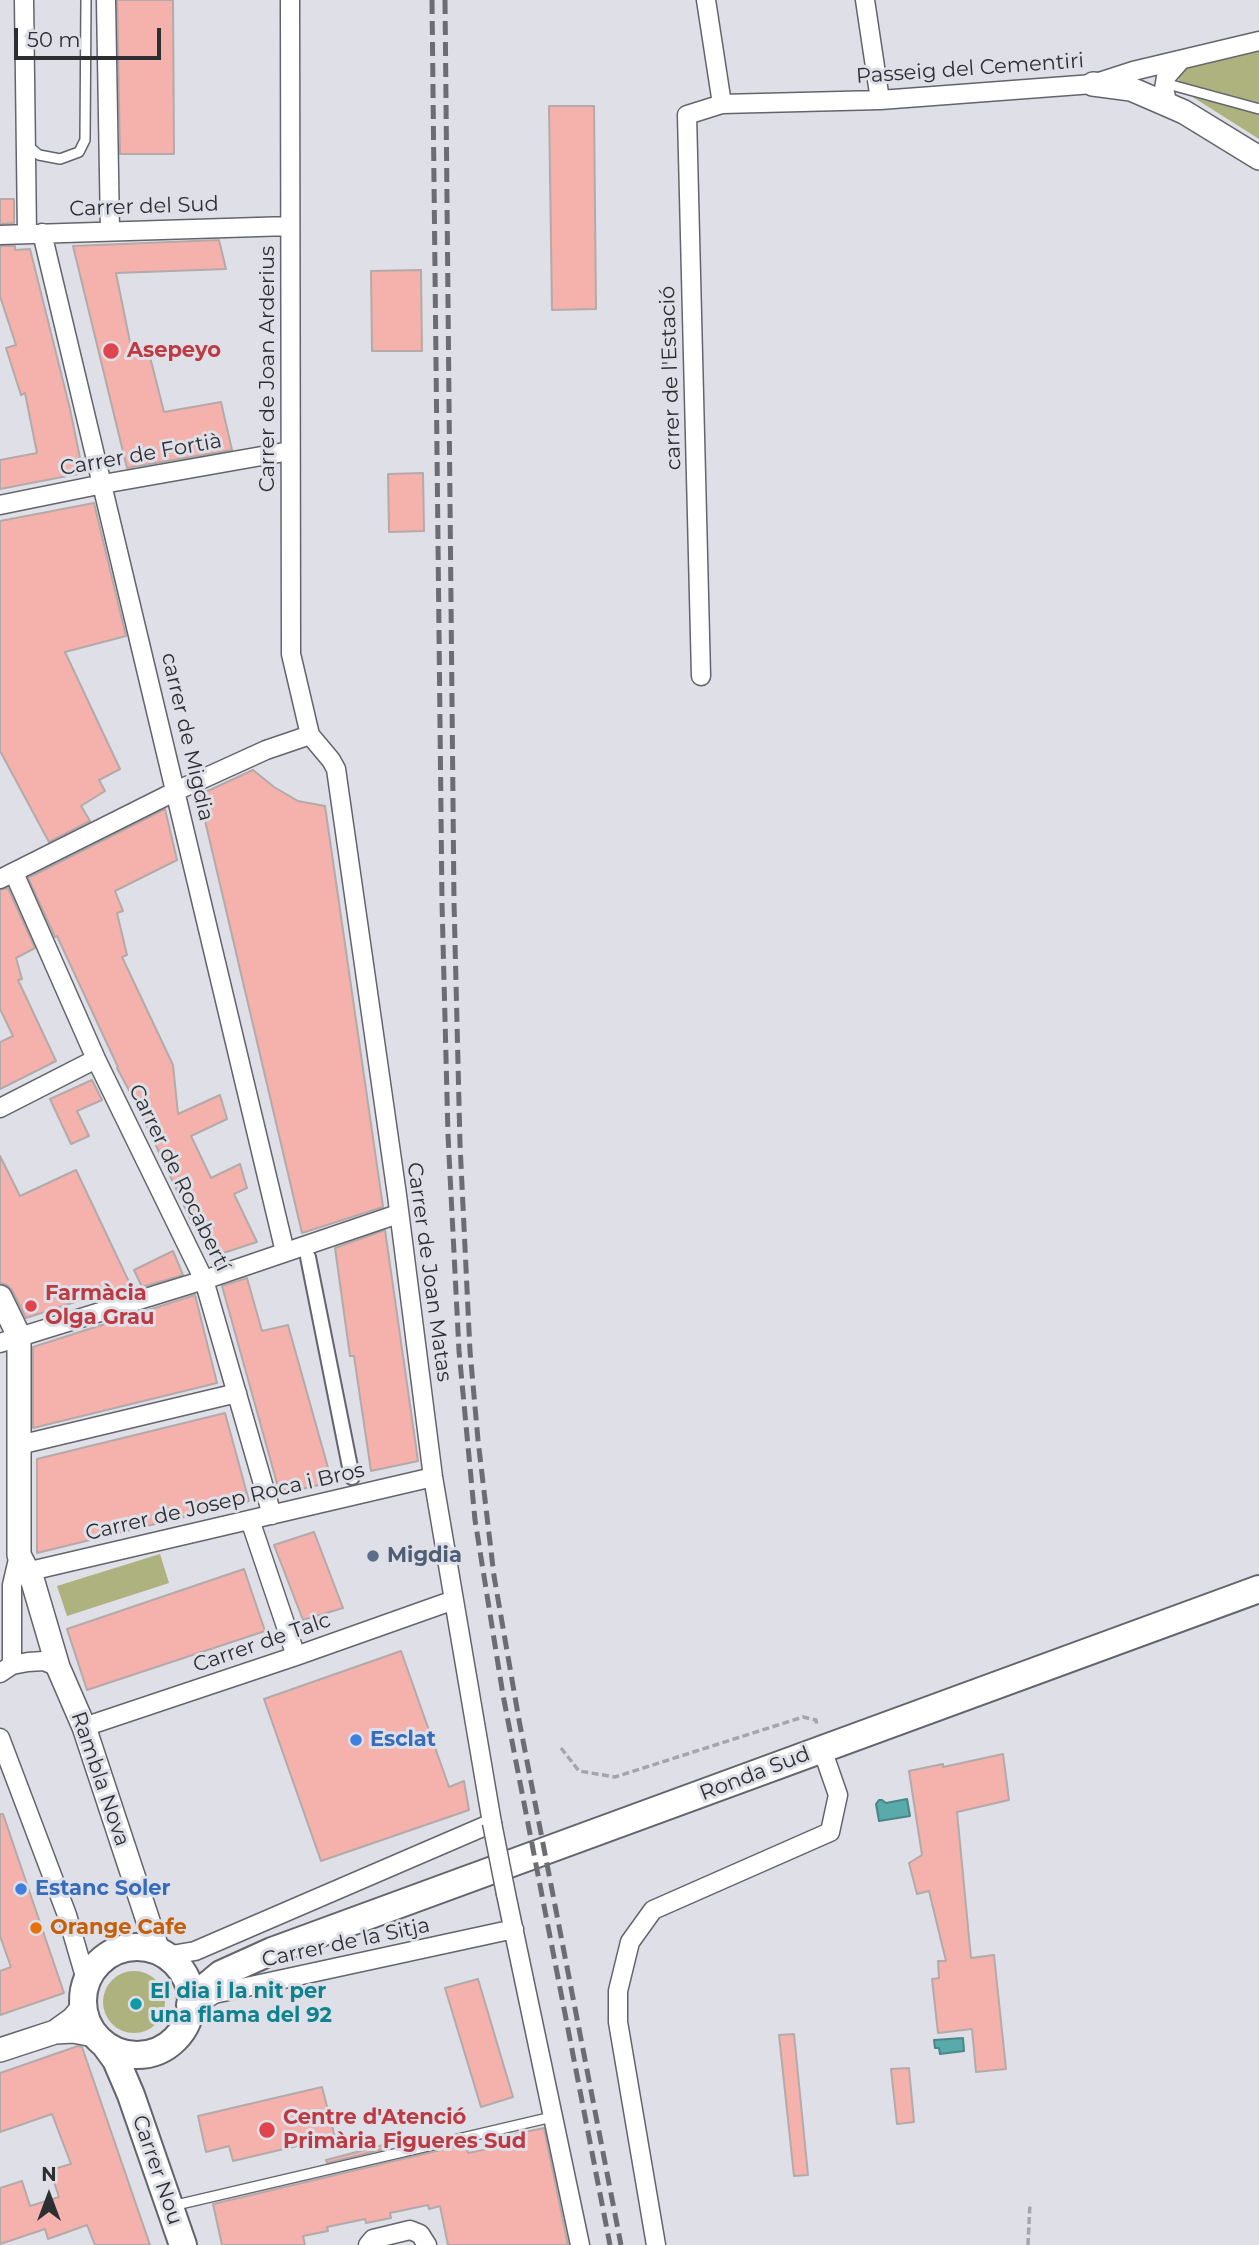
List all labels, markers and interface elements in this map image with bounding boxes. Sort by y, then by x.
scale bar [18,14,164,58]
text: 50 m [27,27,81,52]
street label: Passeig del Cementiri [855,48,1085,90]
street label: Carrer del Sud [69,192,219,222]
street label: Carrer de Joan Arderius [255,246,281,492]
street label: carrer de l'Estació [655,285,687,471]
place label: Asepeyo [127,338,221,364]
marker: Asepeyo [101,341,121,361]
street label: Carrer de Fortià [58,428,224,482]
street label: carrer de Migdia [155,650,219,824]
street label: Carrer de Rocabertí [123,1080,235,1276]
street label: Carrer de Joan Matas [401,1161,457,1383]
place label: Farmàcia Olga Grau [45,1281,154,1331]
marker: Farmàcia Olga Grau [23,1298,39,1314]
street label: Carrer de Josep Roca i Bros [83,1458,367,1546]
place label: Migdia [387,1543,462,1569]
marker: Migdia [365,1548,381,1564]
street label: Carrer de Talc [190,1608,334,1678]
street label: Rambla Nova [65,1708,135,1850]
place label: Esclat [370,1727,436,1753]
marker: Esclat [348,1732,364,1748]
street label: Ronda Sud [696,1741,814,1807]
place label: Estanc Soler [35,1876,171,1902]
marker: Estanc Soler [13,1881,29,1897]
street label: Carrer de la Sitja [260,1913,432,1973]
place label: Orange Cafe [50,1915,187,1941]
marker: Orange Cafe [28,1920,44,1936]
place label: El dia i la nit per una flama del 92 [150,1979,332,2029]
marker: El dia i la nit per una flama del 92 [128,1996,144,2012]
place label: Centre d'Atenció Primària Figueres Sud [283,2105,526,2155]
street label: Carrer Nou [126,2112,188,2228]
marker: Centre d'Atenció Primària Figueres Sud [257,2120,277,2140]
north arrow [14,2161,84,2231]
text: N [41,2163,57,2186]

